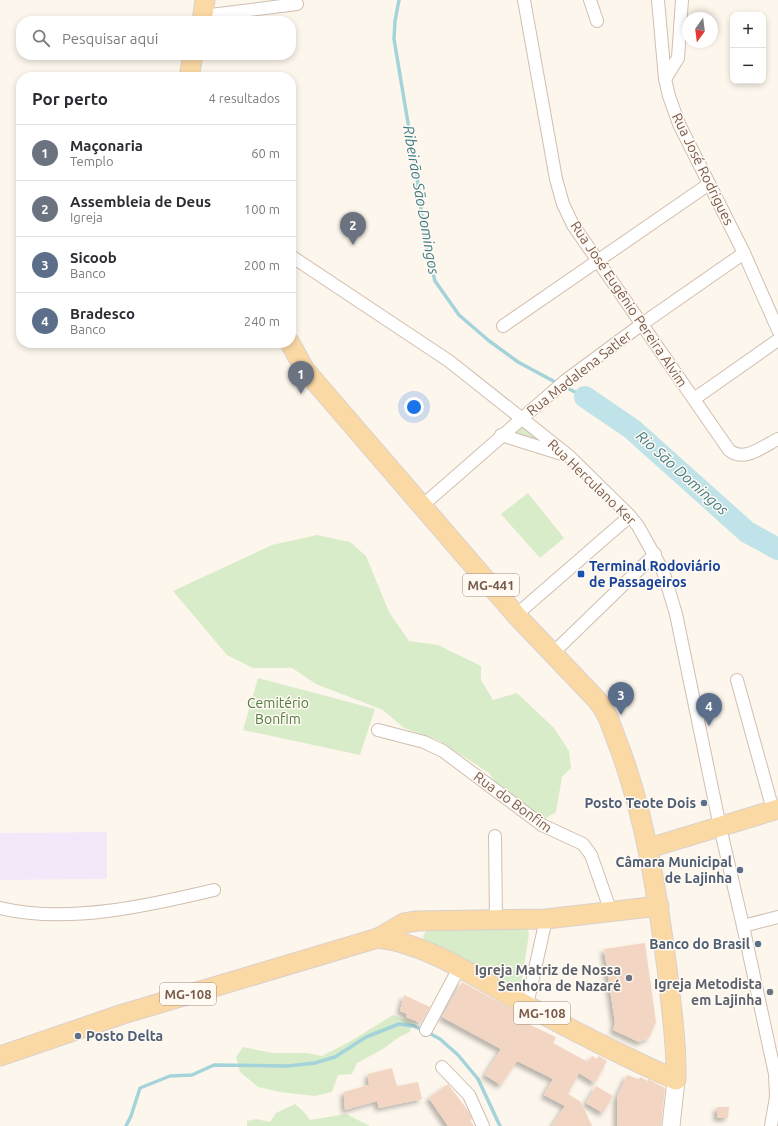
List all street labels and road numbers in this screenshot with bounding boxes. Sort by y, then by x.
street label: Rua José Rodrigues [669,110,737,228]
street label: Rua José Eugênio Pereira Alvim [567,218,691,390]
street label: Rua Madalena Satler [523,327,635,419]
street label: Rua Herculano Ker [545,436,640,529]
road number: MG-441 [463,574,519,596]
street label: Rua do Bonfim [471,768,555,836]
road number: MG-108 [160,983,216,1005]
road number: MG-108 [514,1002,570,1024]

